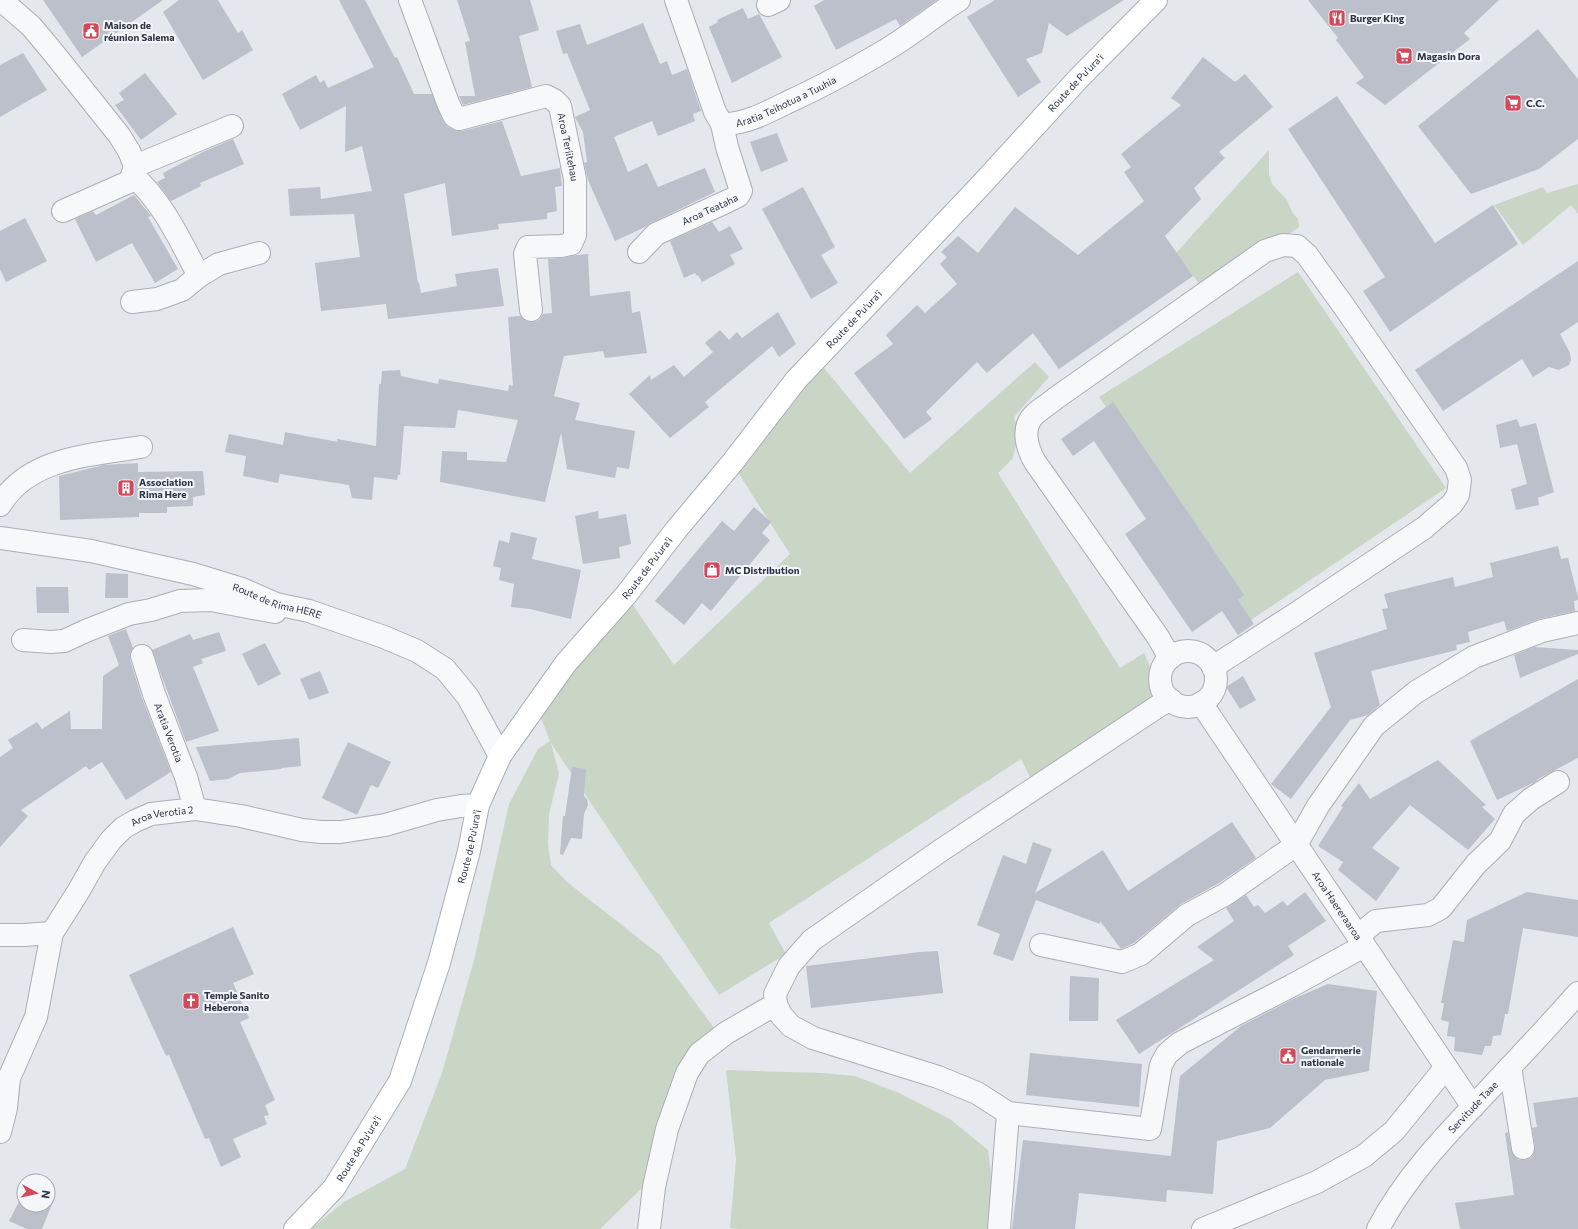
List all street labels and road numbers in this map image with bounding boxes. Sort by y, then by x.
street label: Route de Pu'ura'i [1045,51,1106,114]
street label: Aratia Teihotua a Tuuhia [734,73,838,129]
street label: Aroa Teriitehau [555,111,581,182]
street label: Aroa Teataha [680,191,740,227]
street label: Route de Pu'ura'i [824,288,884,351]
street label: Route de Pu'ura'i [619,534,675,602]
street label: Route de Rima HERE [231,580,323,621]
street label: Aratia Verotia [152,701,186,764]
street label: Aroa Verotia 2 [128,803,194,828]
street label: Route de Pu'ura'i [455,808,483,885]
street label: Aroa Haereraaroa [1310,869,1365,942]
street label: Servitude Taae [1445,1078,1500,1135]
street label: Route de Pu'ura'i [333,1113,383,1184]

